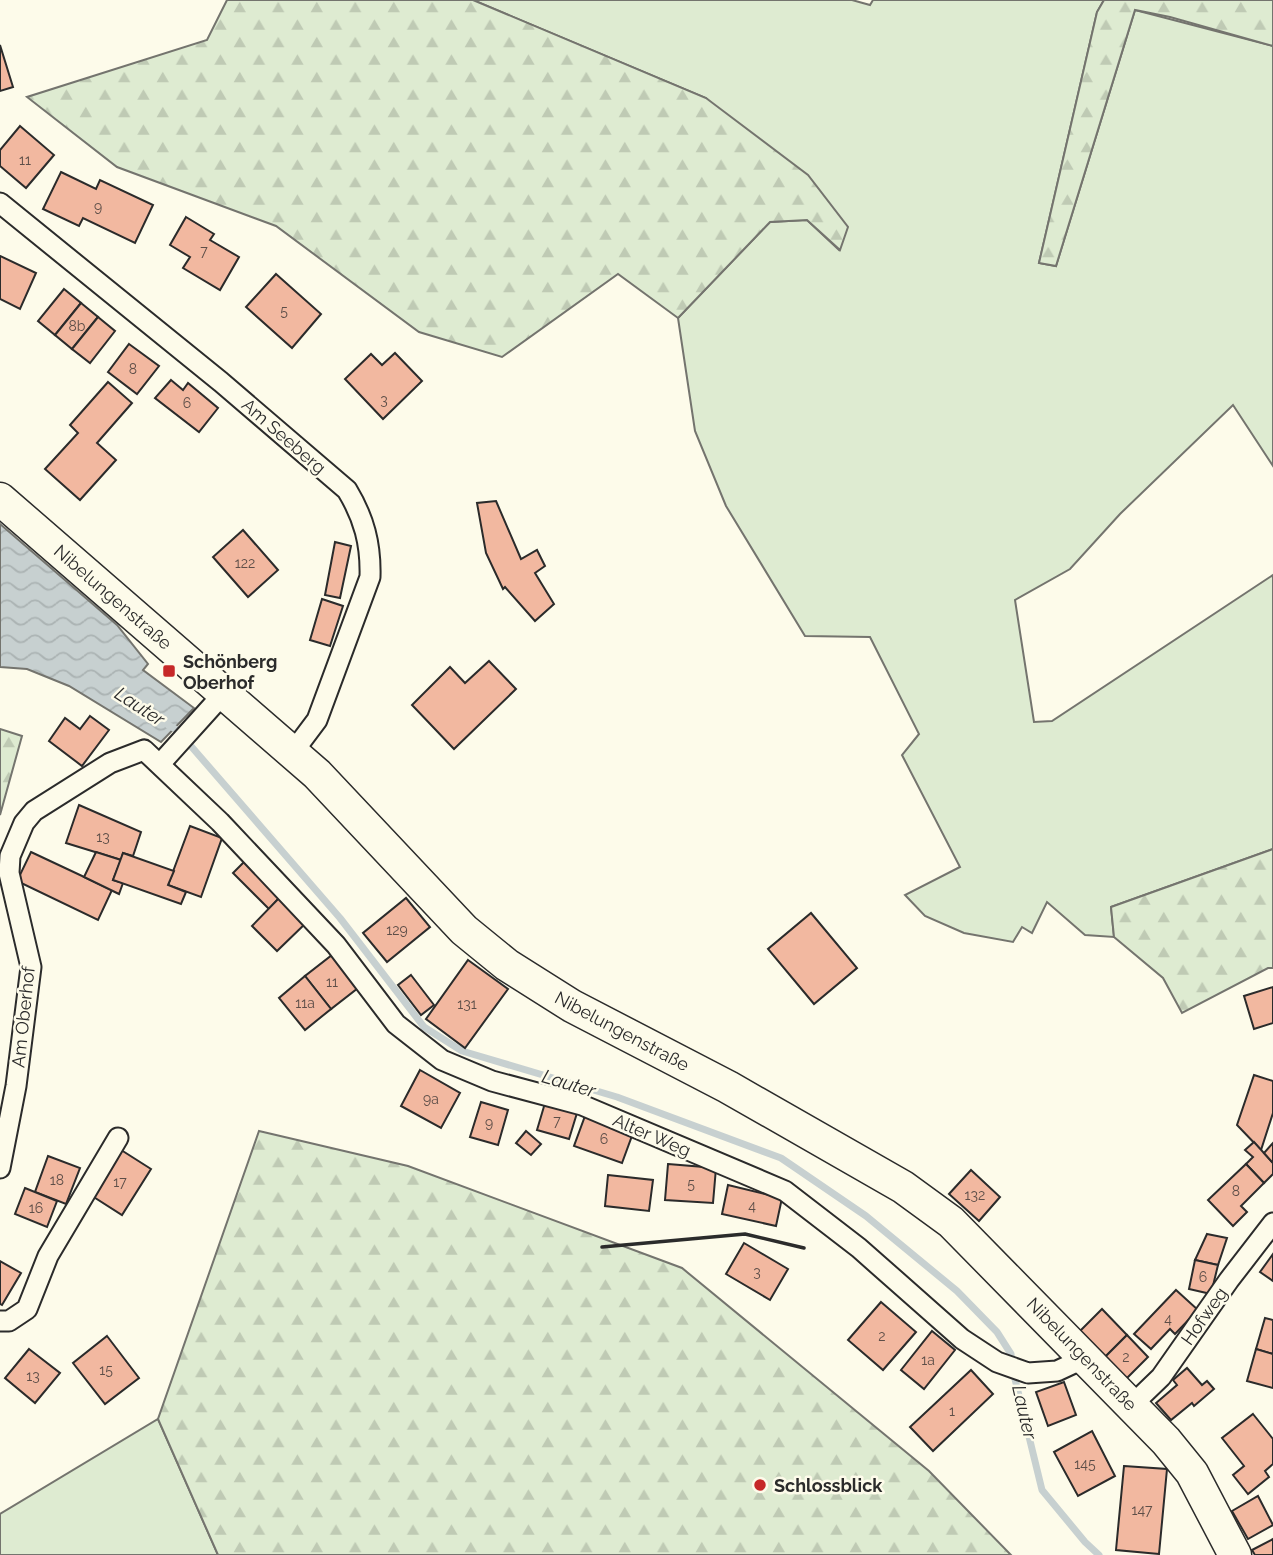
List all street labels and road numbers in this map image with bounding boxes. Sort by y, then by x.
street label: Am Seeberg [238,394,330,478]
street label: Nibelungenstraße [50,540,176,654]
street label: Am Oberhof [7,964,39,1069]
street label: Nibelungenstraße [551,987,693,1075]
street label: Alter Weg [610,1109,694,1161]
street label: Hofweg [1177,1283,1231,1349]
street label: Nibelungenstraße [1023,1293,1142,1415]

